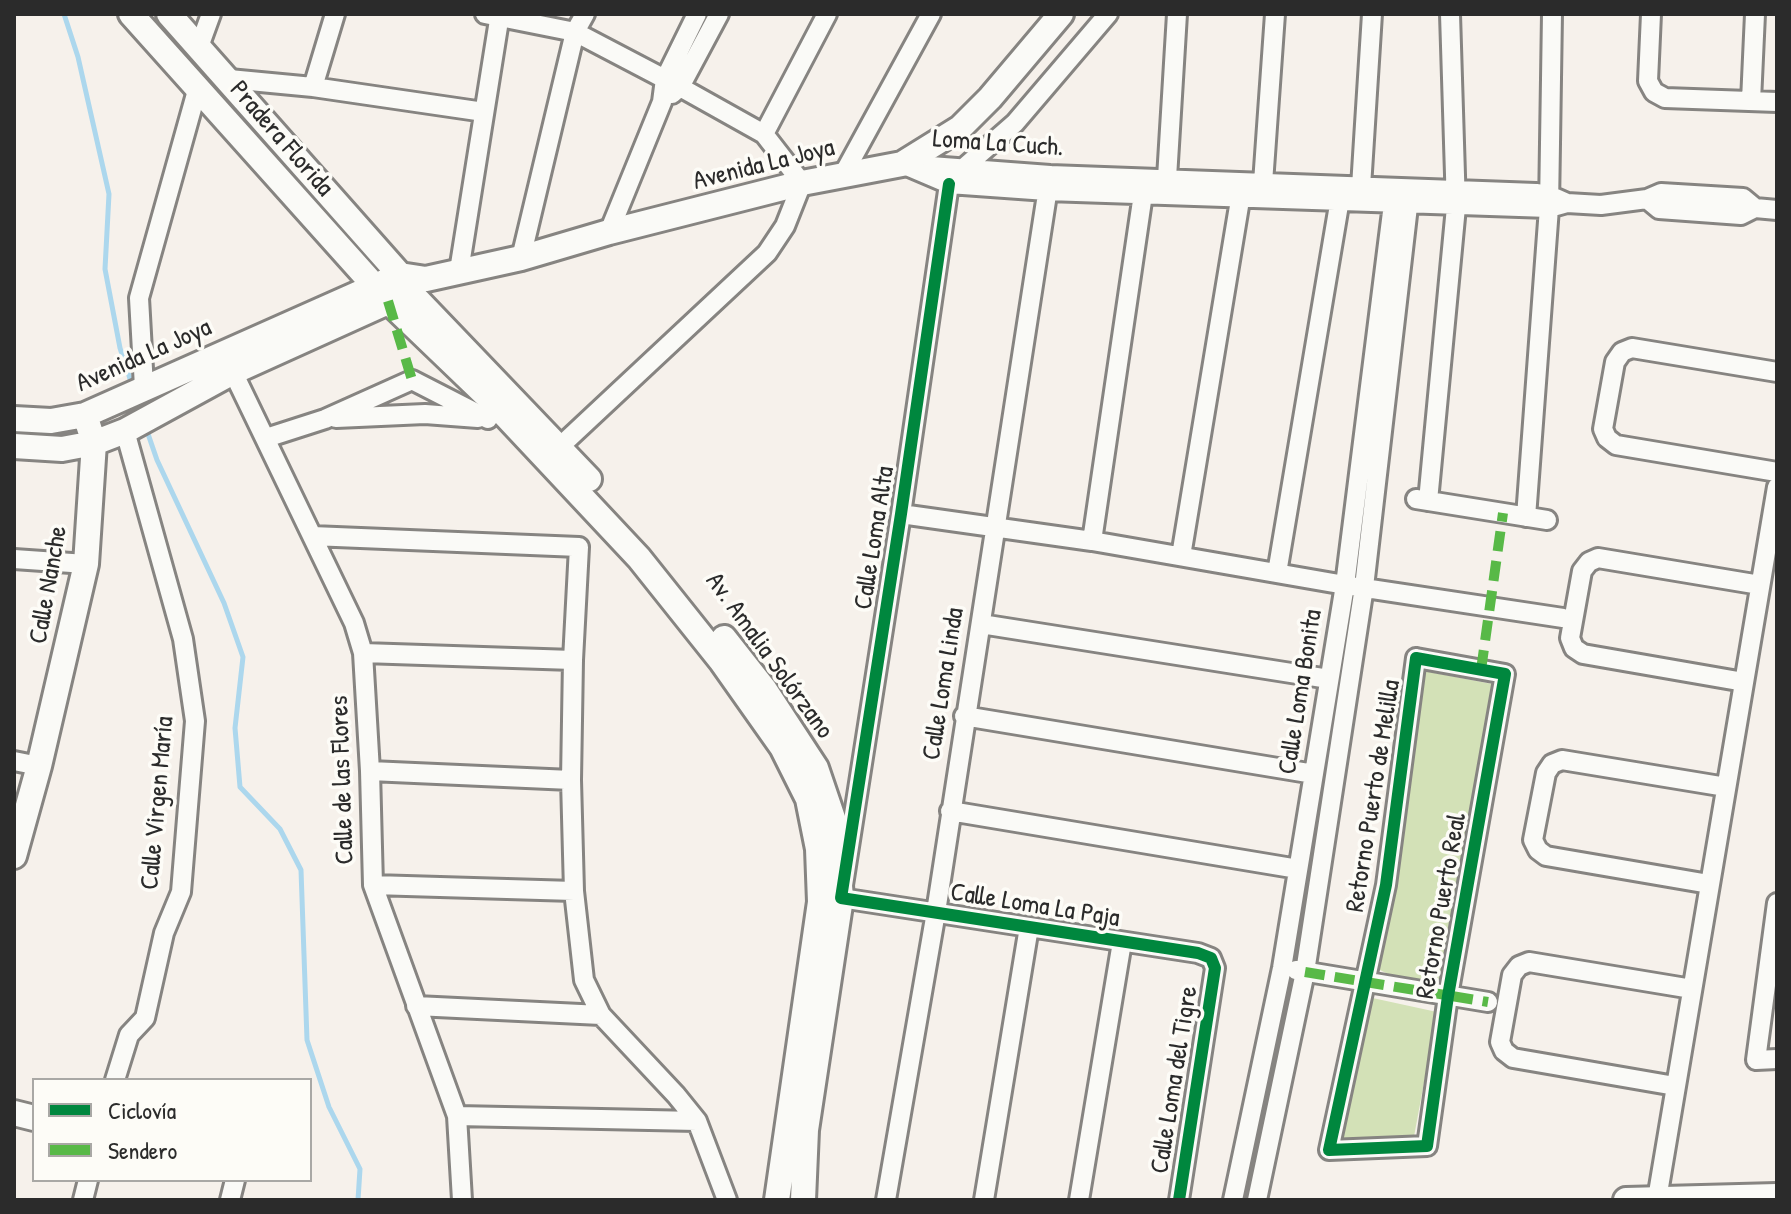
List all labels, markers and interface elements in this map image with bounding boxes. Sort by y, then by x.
street label: Pradera Florida [222,75,340,203]
street label: Loma La Cuch. [932,124,1064,164]
street label: Avenida La Joya [690,132,838,198]
street label: Avenida La Joya [72,312,216,400]
street label: Calle Loma Alta [848,464,902,612]
street label: Calle Nanche [23,524,75,646]
street label: Av. Amalia Solórzano [698,567,840,745]
street label: Calle Loma Linda [917,606,971,762]
street label: Calle Loma Bonita [1273,607,1329,777]
street label: Retorno Puerto de Melilla [1340,678,1408,914]
street label: Calle de las Flores [324,695,362,865]
street label: Calle Virgen María [135,715,181,891]
street label: Retorno Puerto Real [1410,811,1474,1001]
street label: Calle Loma La Paja [948,877,1122,935]
street label: Calle Loma del Tigre [1145,984,1205,1176]
legend [32,1078,312,1182]
text: Ciclovía [108,1094,176,1126]
text: Sendero [108,1134,177,1166]

